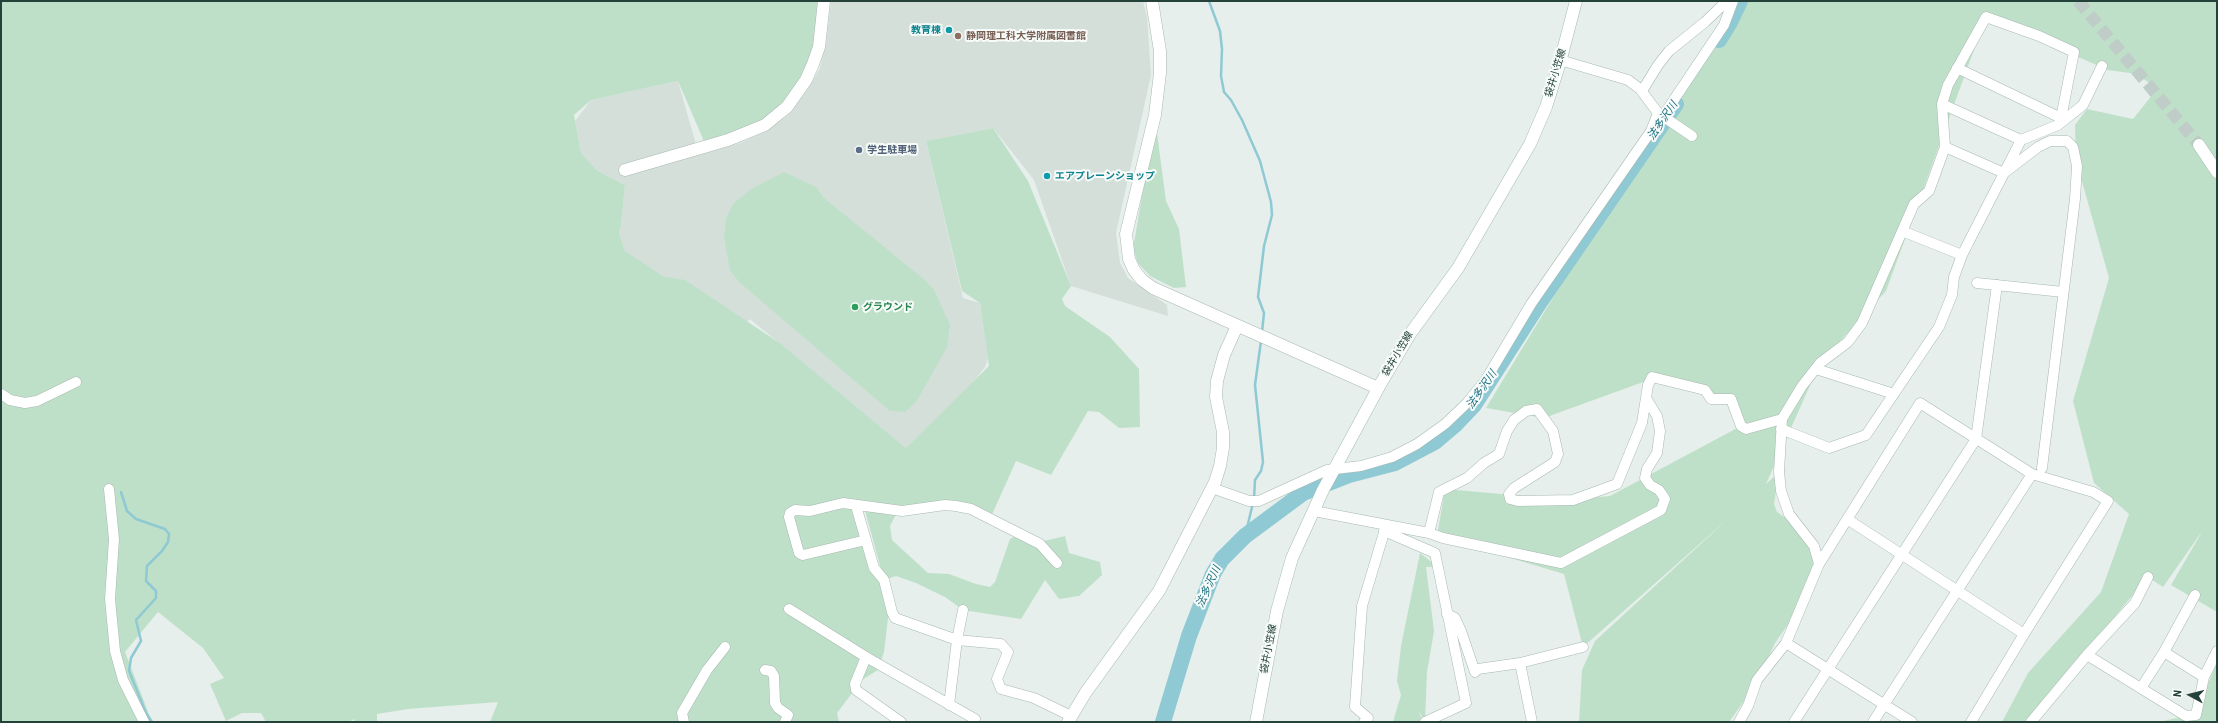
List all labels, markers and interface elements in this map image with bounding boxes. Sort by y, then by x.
place label: 教育棟 [911,24,941,36]
marker: 教育棟 [944,25,954,35]
place label: 静岡理工科大学附属図書館 [966,30,1086,42]
marker: 静岡理工科大学附属図書館 [953,31,963,41]
street label: 袋井小笠線 [1543,47,1569,99]
water label: 法多沢川 [1645,99,1681,143]
place label: 学生駐車場 [867,144,917,156]
marker: 学生駐車場 [854,145,864,155]
place label: エアプレーンショップ [1055,170,1155,182]
marker: エアプレーンショップ [1042,171,1052,181]
place label: グラウンド [863,301,913,313]
marker: グラウンド [850,302,860,312]
street label: 袋井小笠線 [1380,329,1416,379]
water label: 法多沢川 [1464,368,1500,412]
water label: 法多沢川 [1194,564,1224,610]
street label: 袋井小笠線 [1258,623,1280,675]
north arrow [2170,675,2210,715]
text: N [2171,689,2184,698]

